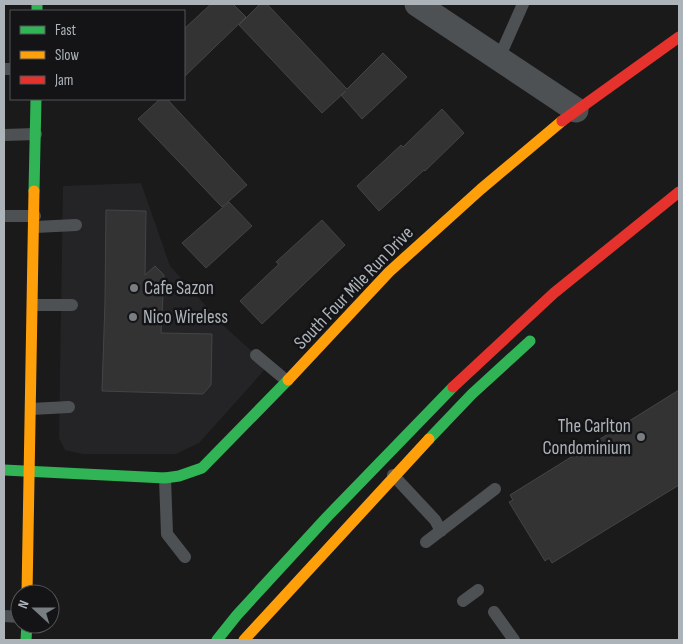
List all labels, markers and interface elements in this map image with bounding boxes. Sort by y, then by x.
legend [10,10,185,100]
text: Fast [55,21,77,40]
text: Slow [55,46,79,65]
text: Jam [54,71,73,90]
street label: South Four Mile Run Drive [289,222,419,354]
place label: Cafe Sazon [144,277,214,300]
marker: Cafe Sazon [128,282,140,294]
place label: Nico Wireless [143,306,228,329]
marker: Nico Wireless [127,311,139,323]
place label: The Carlton Condominium [543,415,631,460]
marker: The Carlton Condominium [635,431,647,443]
north arrow [10,584,60,634]
text: N [14,598,33,611]

